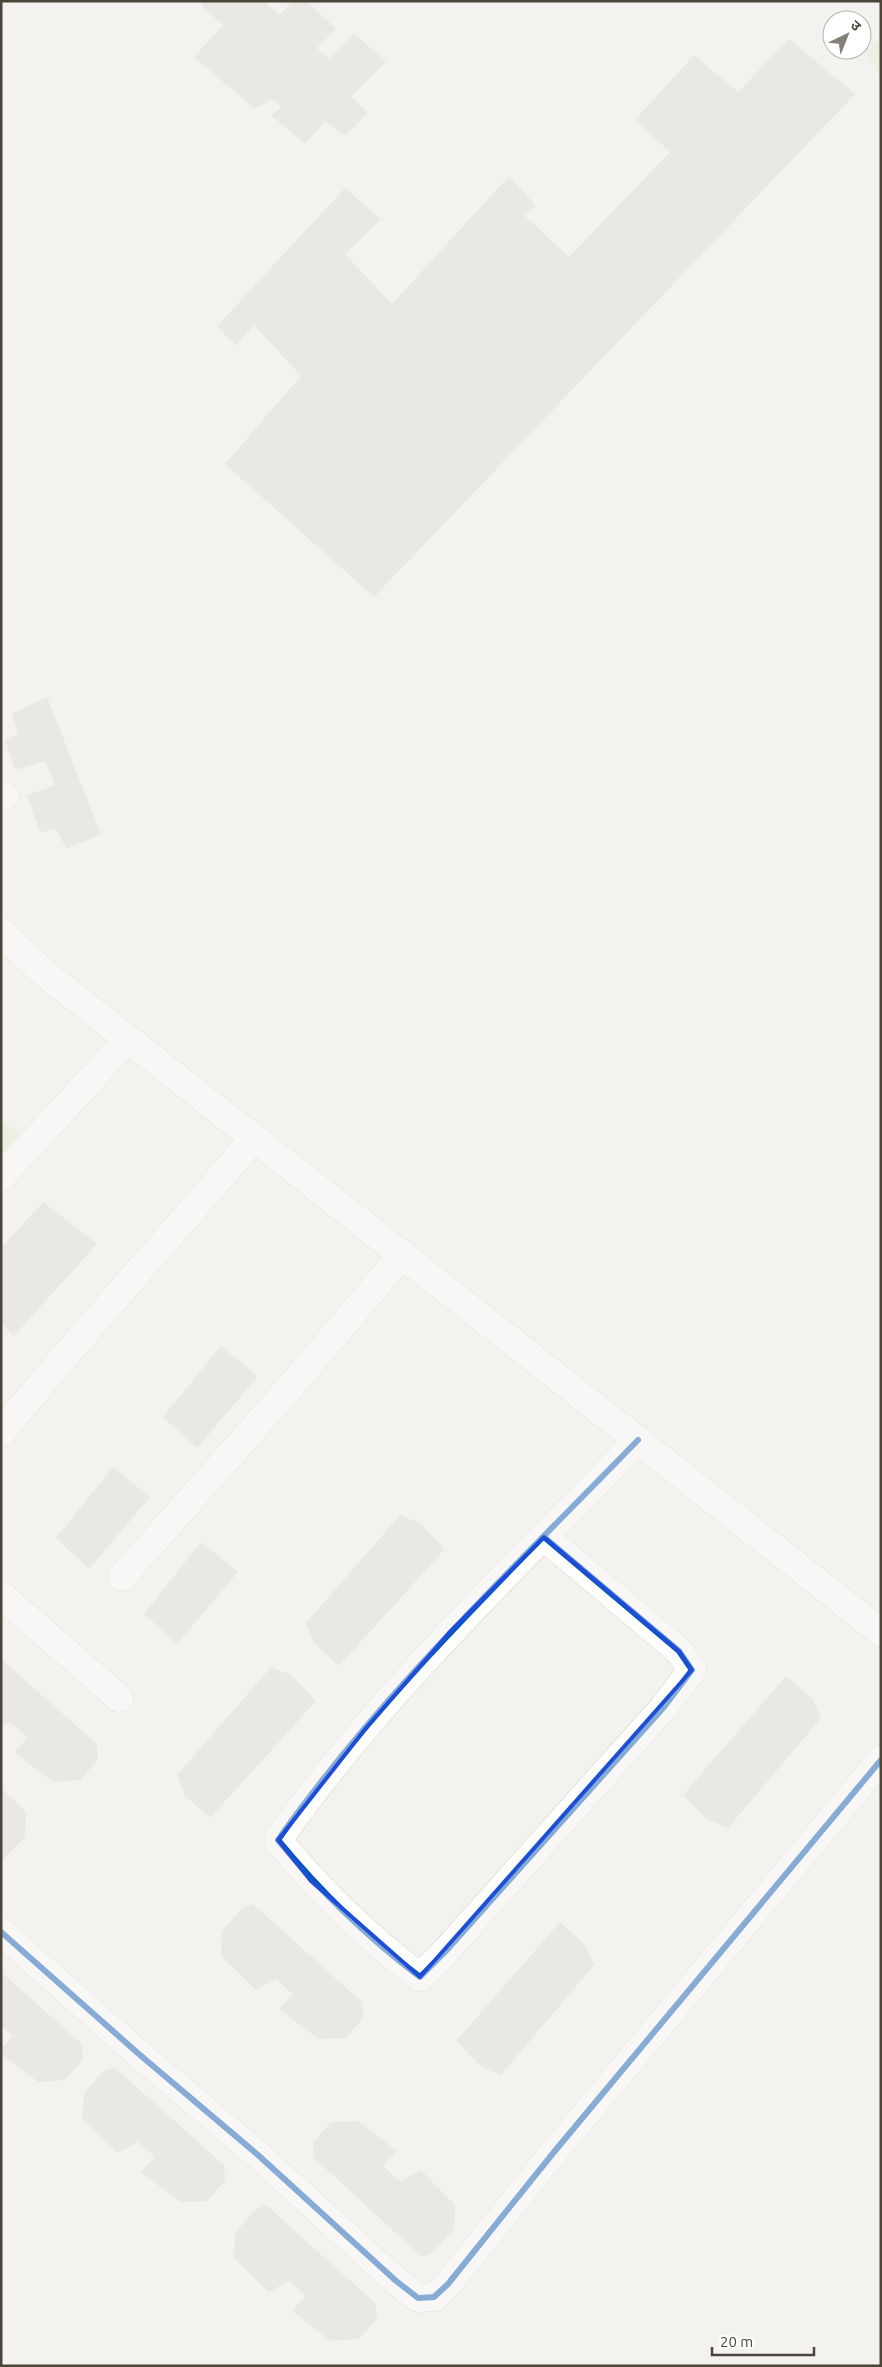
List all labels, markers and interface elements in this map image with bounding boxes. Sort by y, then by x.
north arrow [822,10,872,60]
text: उ [847,17,865,35]
scale bar [712,2324,814,2356]
text: 20 m [720,2333,753,2350]

